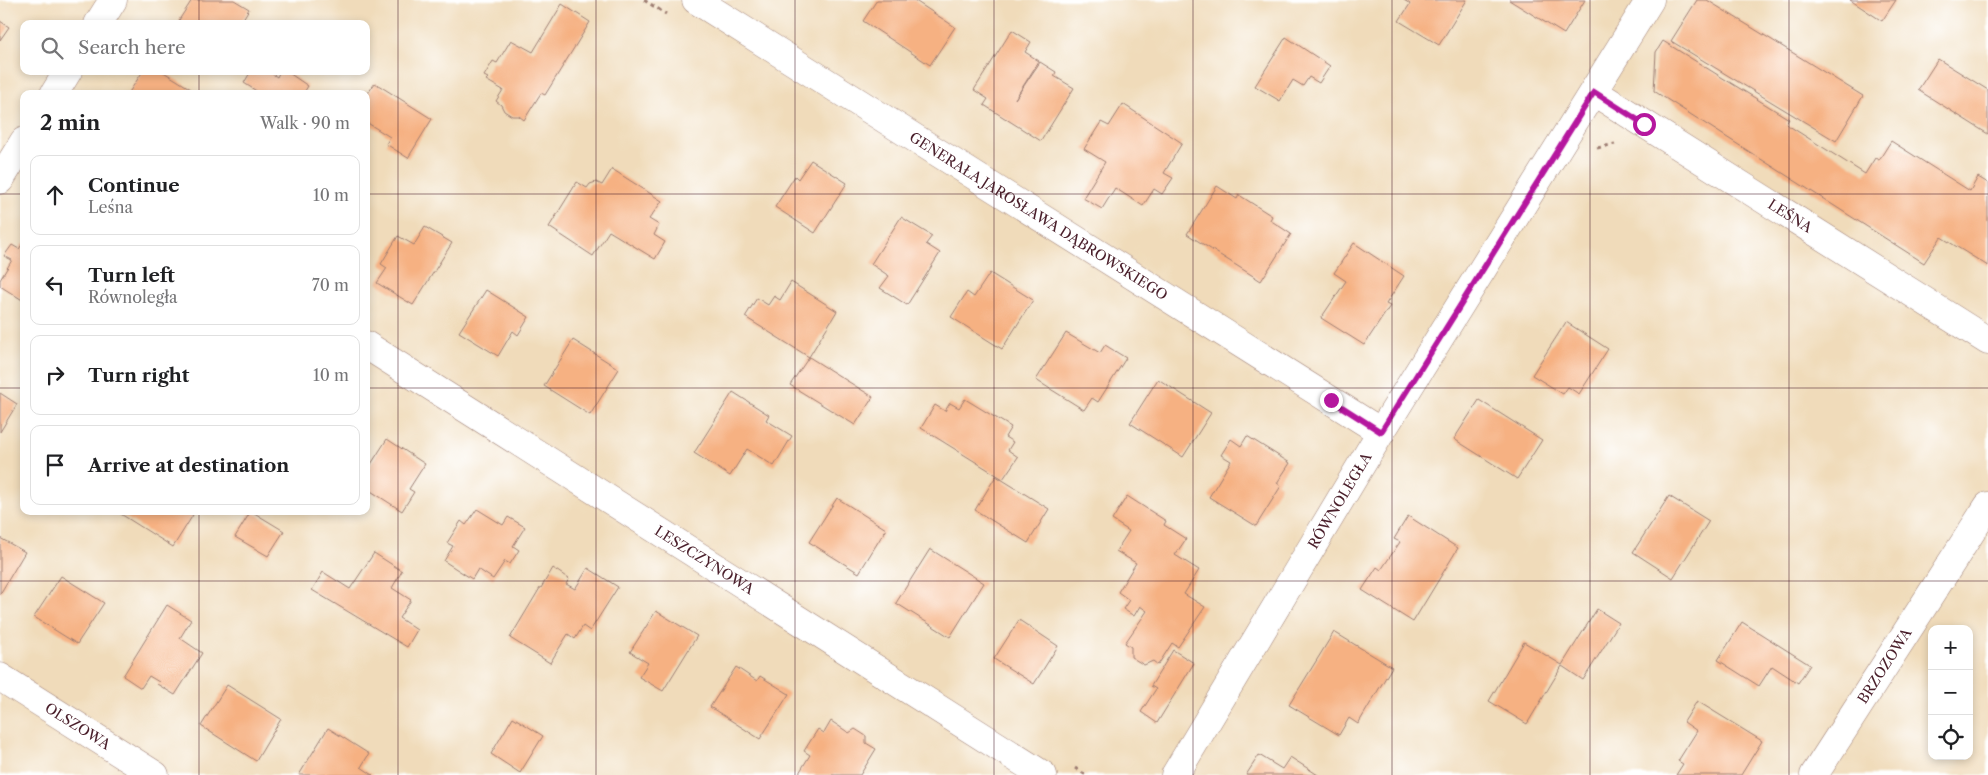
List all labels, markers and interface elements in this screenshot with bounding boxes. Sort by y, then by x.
search box [20,20,370,75]
icon: search [38,34,66,62]
text: Search here [78,36,186,59]
text: 2 min [40,110,100,135]
text: Walk · 90 m [260,113,350,133]
route start [1633,113,1656,136]
street label: GENERAŁA JAROSŁAWA DĄBROWSKIEGO [906,128,1171,304]
text: Continue [88,174,180,197]
icon: ahead [41,181,69,209]
text: 10 m [313,185,349,205]
street label: LEŚNA [1765,195,1816,237]
text: Leśna [88,197,133,217]
text: Turn left [88,264,175,287]
icon: left [41,271,69,299]
text: 70 m [312,275,349,295]
text: Równoległa [88,287,177,307]
icon: right [41,361,69,389]
text: Turn right [88,364,189,387]
text: 10 m [313,365,349,385]
route end [1320,389,1343,412]
street label: RÓWNOLEGŁA [1304,449,1376,552]
icon: arrive [41,451,69,479]
text: Arrive at destination [88,454,289,477]
street label: LESZCZYNOWA [651,522,758,599]
street label: BRZOZOWA [1854,624,1916,707]
map controls [1928,625,1973,760]
button: + [1928,625,1973,670]
button: − [1928,670,1973,715]
street label: OLSZOWA [42,699,115,754]
button: locate [1928,715,1973,760]

